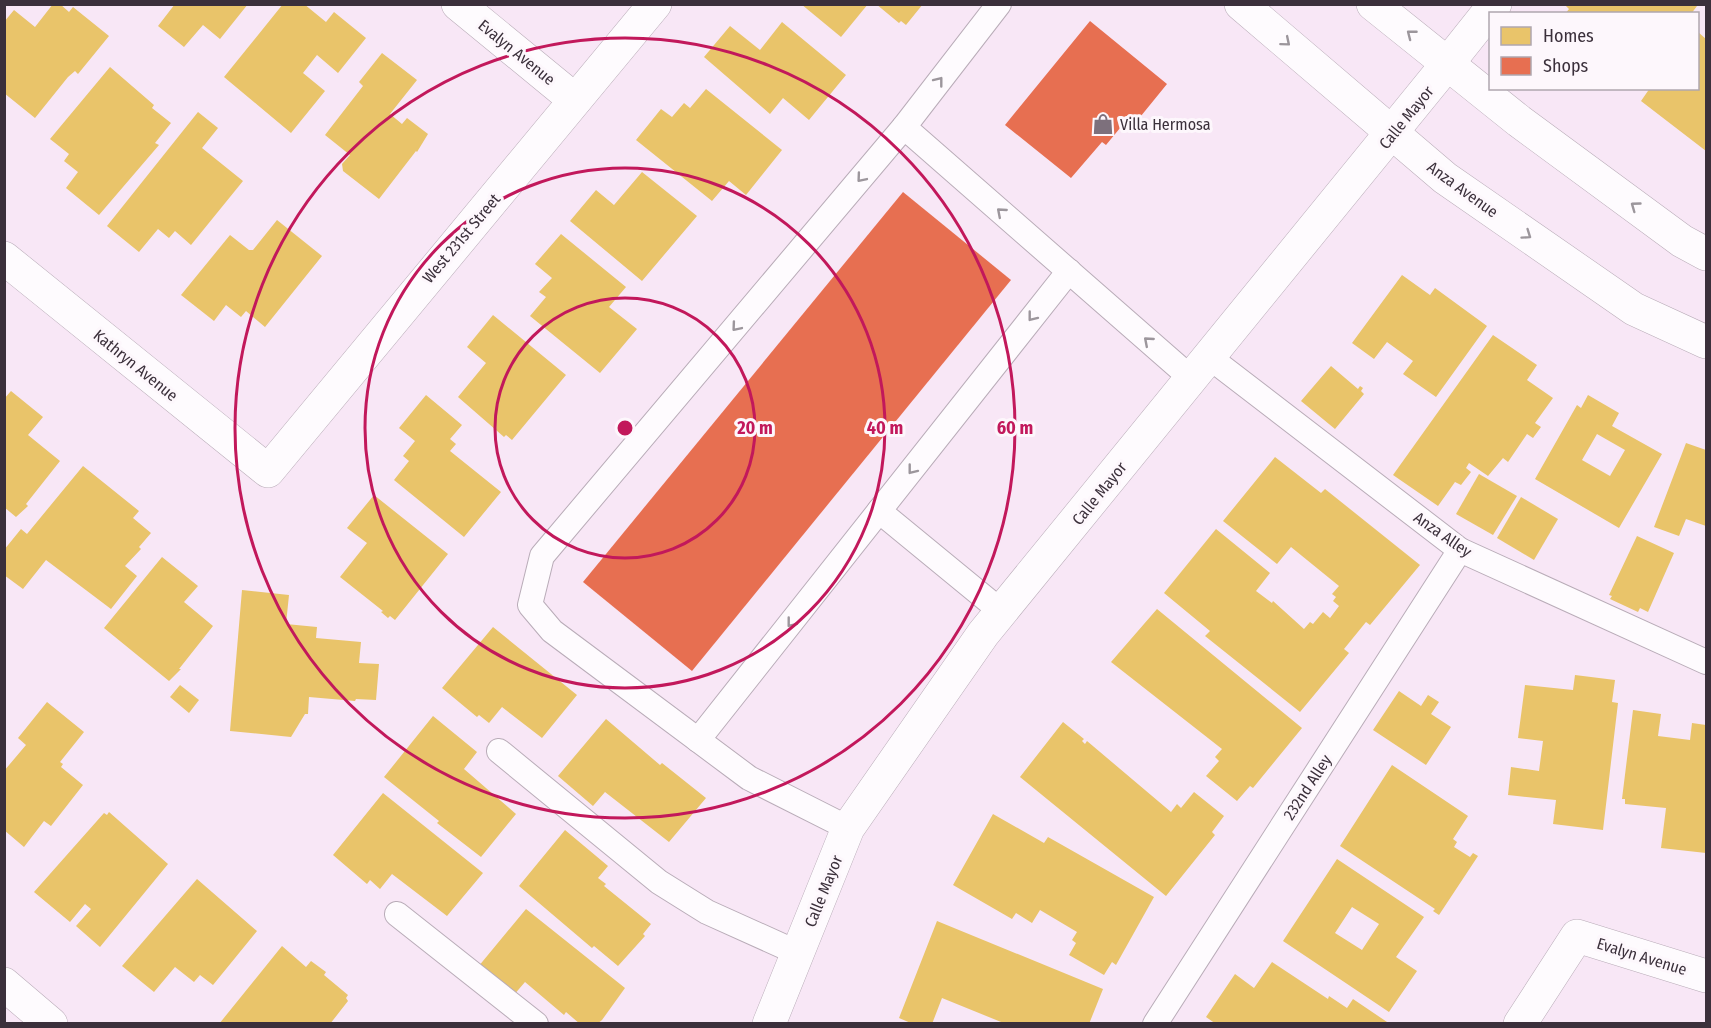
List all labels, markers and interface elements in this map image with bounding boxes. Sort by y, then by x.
legend [1489,12,1699,90]
street label: Evalyn Avenue [474,16,559,89]
text: Homes [1543,25,1594,47]
one-way arrow [1407,30,1418,41]
one-way arrow [1279,35,1290,46]
text: Shops [1543,55,1588,77]
one-way arrow [932,77,943,88]
street label: Calle Mayor [1375,82,1438,153]
shop icon: Villa Hermosa [1091,112,1115,136]
place label: Villa Hermosa [1120,115,1211,134]
street label: Anza Avenue [1424,157,1502,221]
one-way arrow [857,171,868,182]
street label: West 231st Street [418,189,505,287]
one-way arrow [1630,202,1641,213]
one-way arrow [997,208,1008,219]
one-way arrow [1521,228,1532,239]
one-way arrow [1029,310,1040,321]
one-way arrow [732,320,743,331]
street label: Kathryn Avenue [90,326,182,405]
one-way arrow [1144,337,1155,348]
text: 20 m [736,417,773,439]
text: 40 m [867,417,903,439]
text: 60 m [997,417,1033,439]
centre of rings [615,418,635,438]
street label: Calle Mayor [1068,458,1131,529]
one-way arrow [908,463,919,474]
street label: Anza Alley [1410,508,1476,562]
one-way arrow [787,616,798,627]
street label: 232nd Alley [1279,750,1336,823]
street label: Calle Mayor [800,852,847,930]
street label: Evalyn Avenue [1594,934,1689,979]

